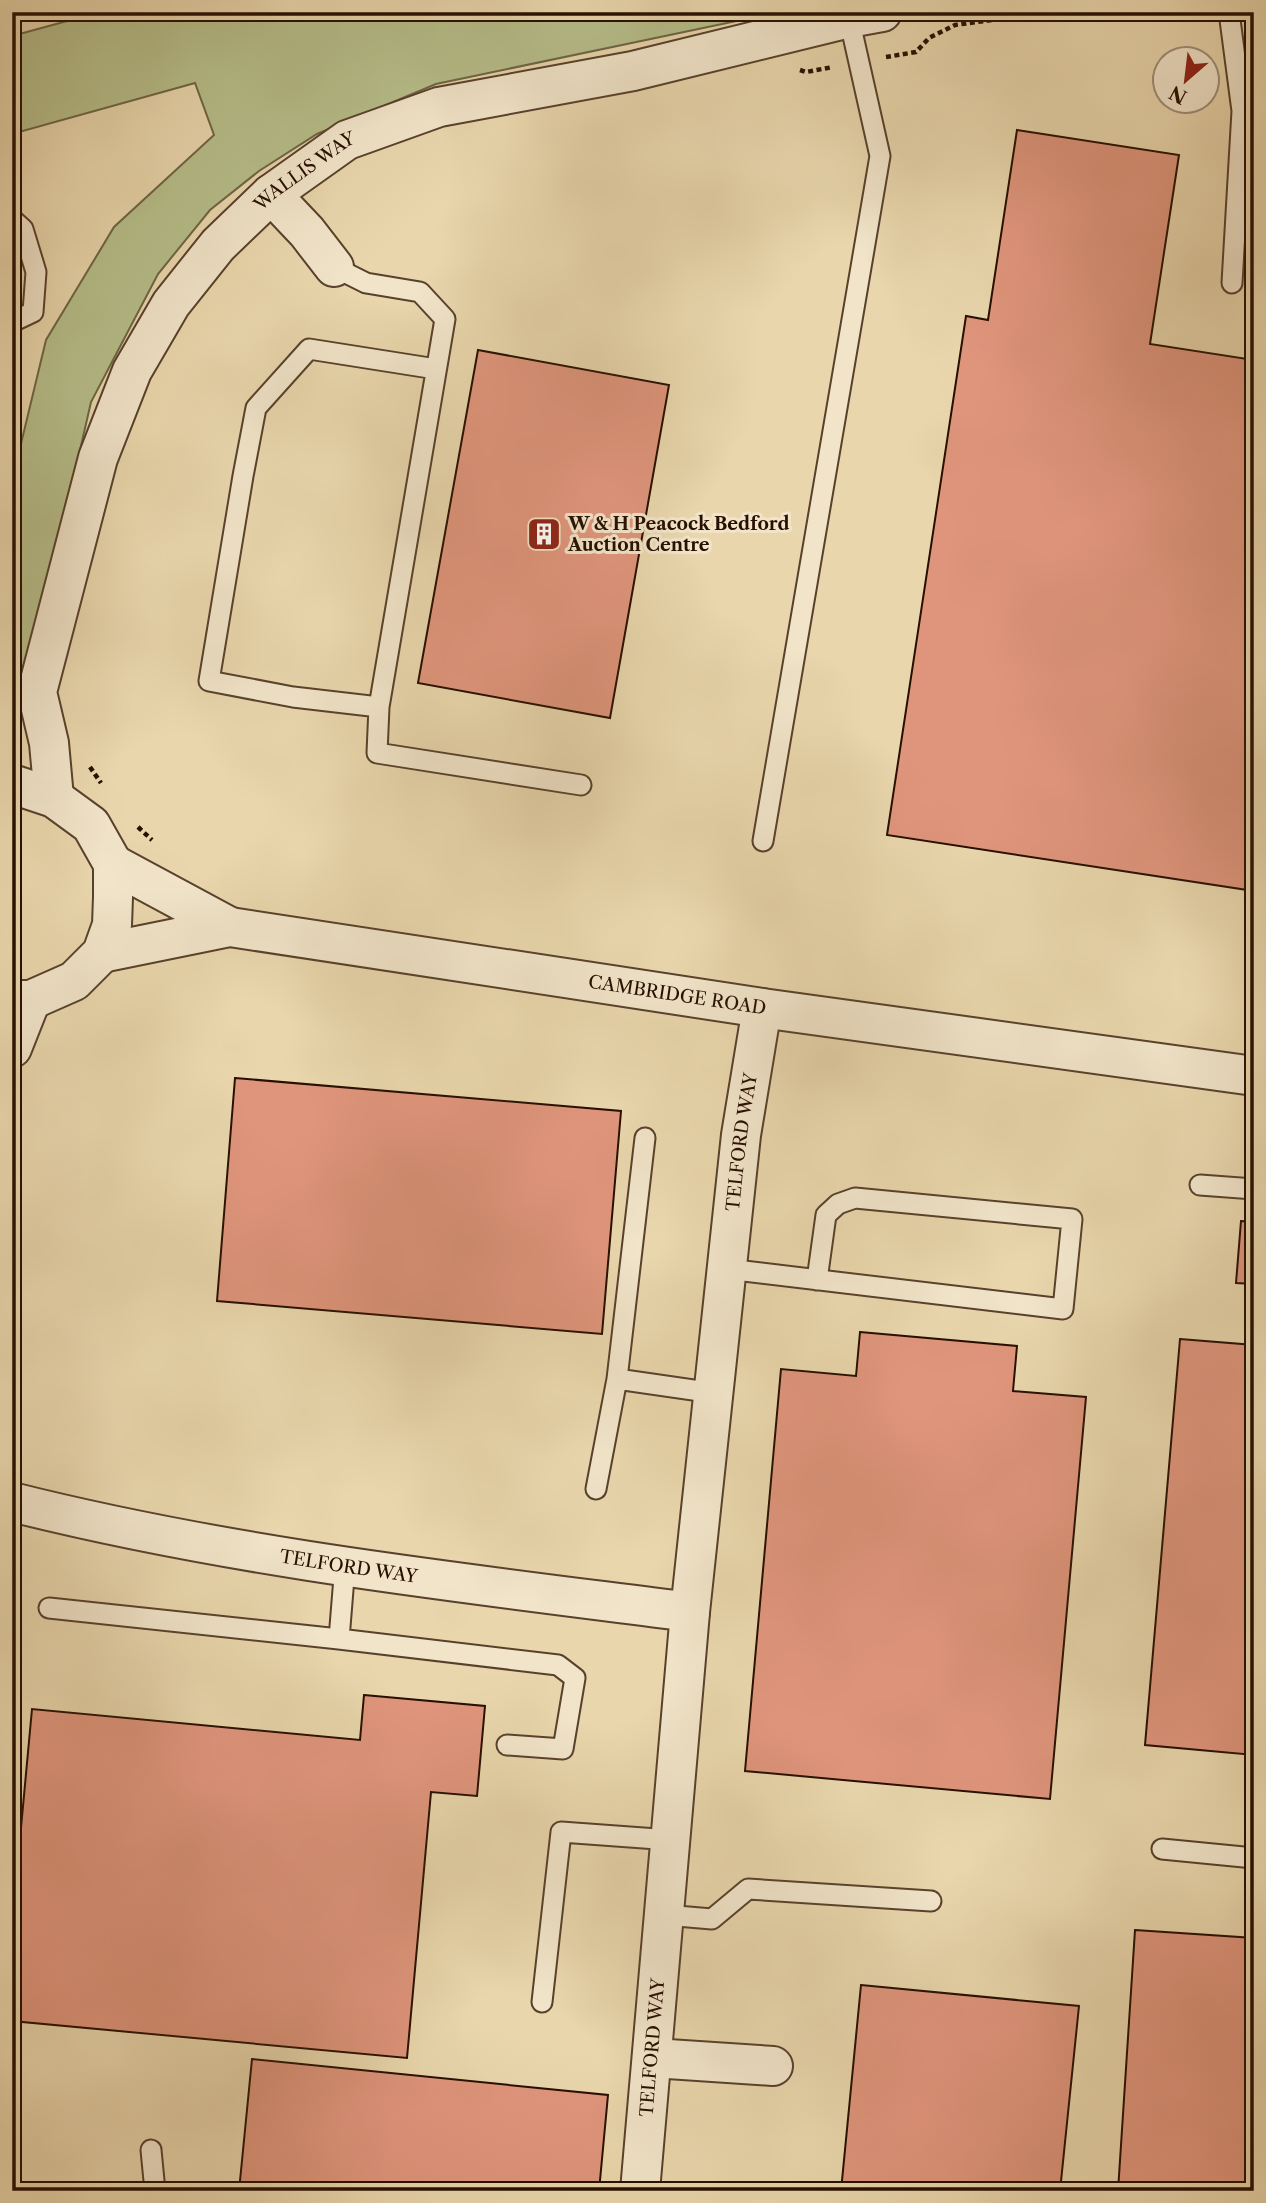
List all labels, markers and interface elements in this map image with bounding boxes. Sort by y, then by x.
north arrow [1150,46,1220,116]
text: N [1166,81,1191,109]
street label: WALLIS WAY [249,127,359,216]
place label: W & H Peacock Bedford Auction Centre [567,513,789,556]
building icon: W & H Peacock Bedford Auction Centre [525,515,563,553]
street label: CAMBRIDGE ROAD [587,971,768,1019]
street label: TELFORD WAY [722,1070,762,1212]
street label: TELFORD WAY [278,1545,420,1588]
street label: TELFORD WAY [635,1976,669,2118]

